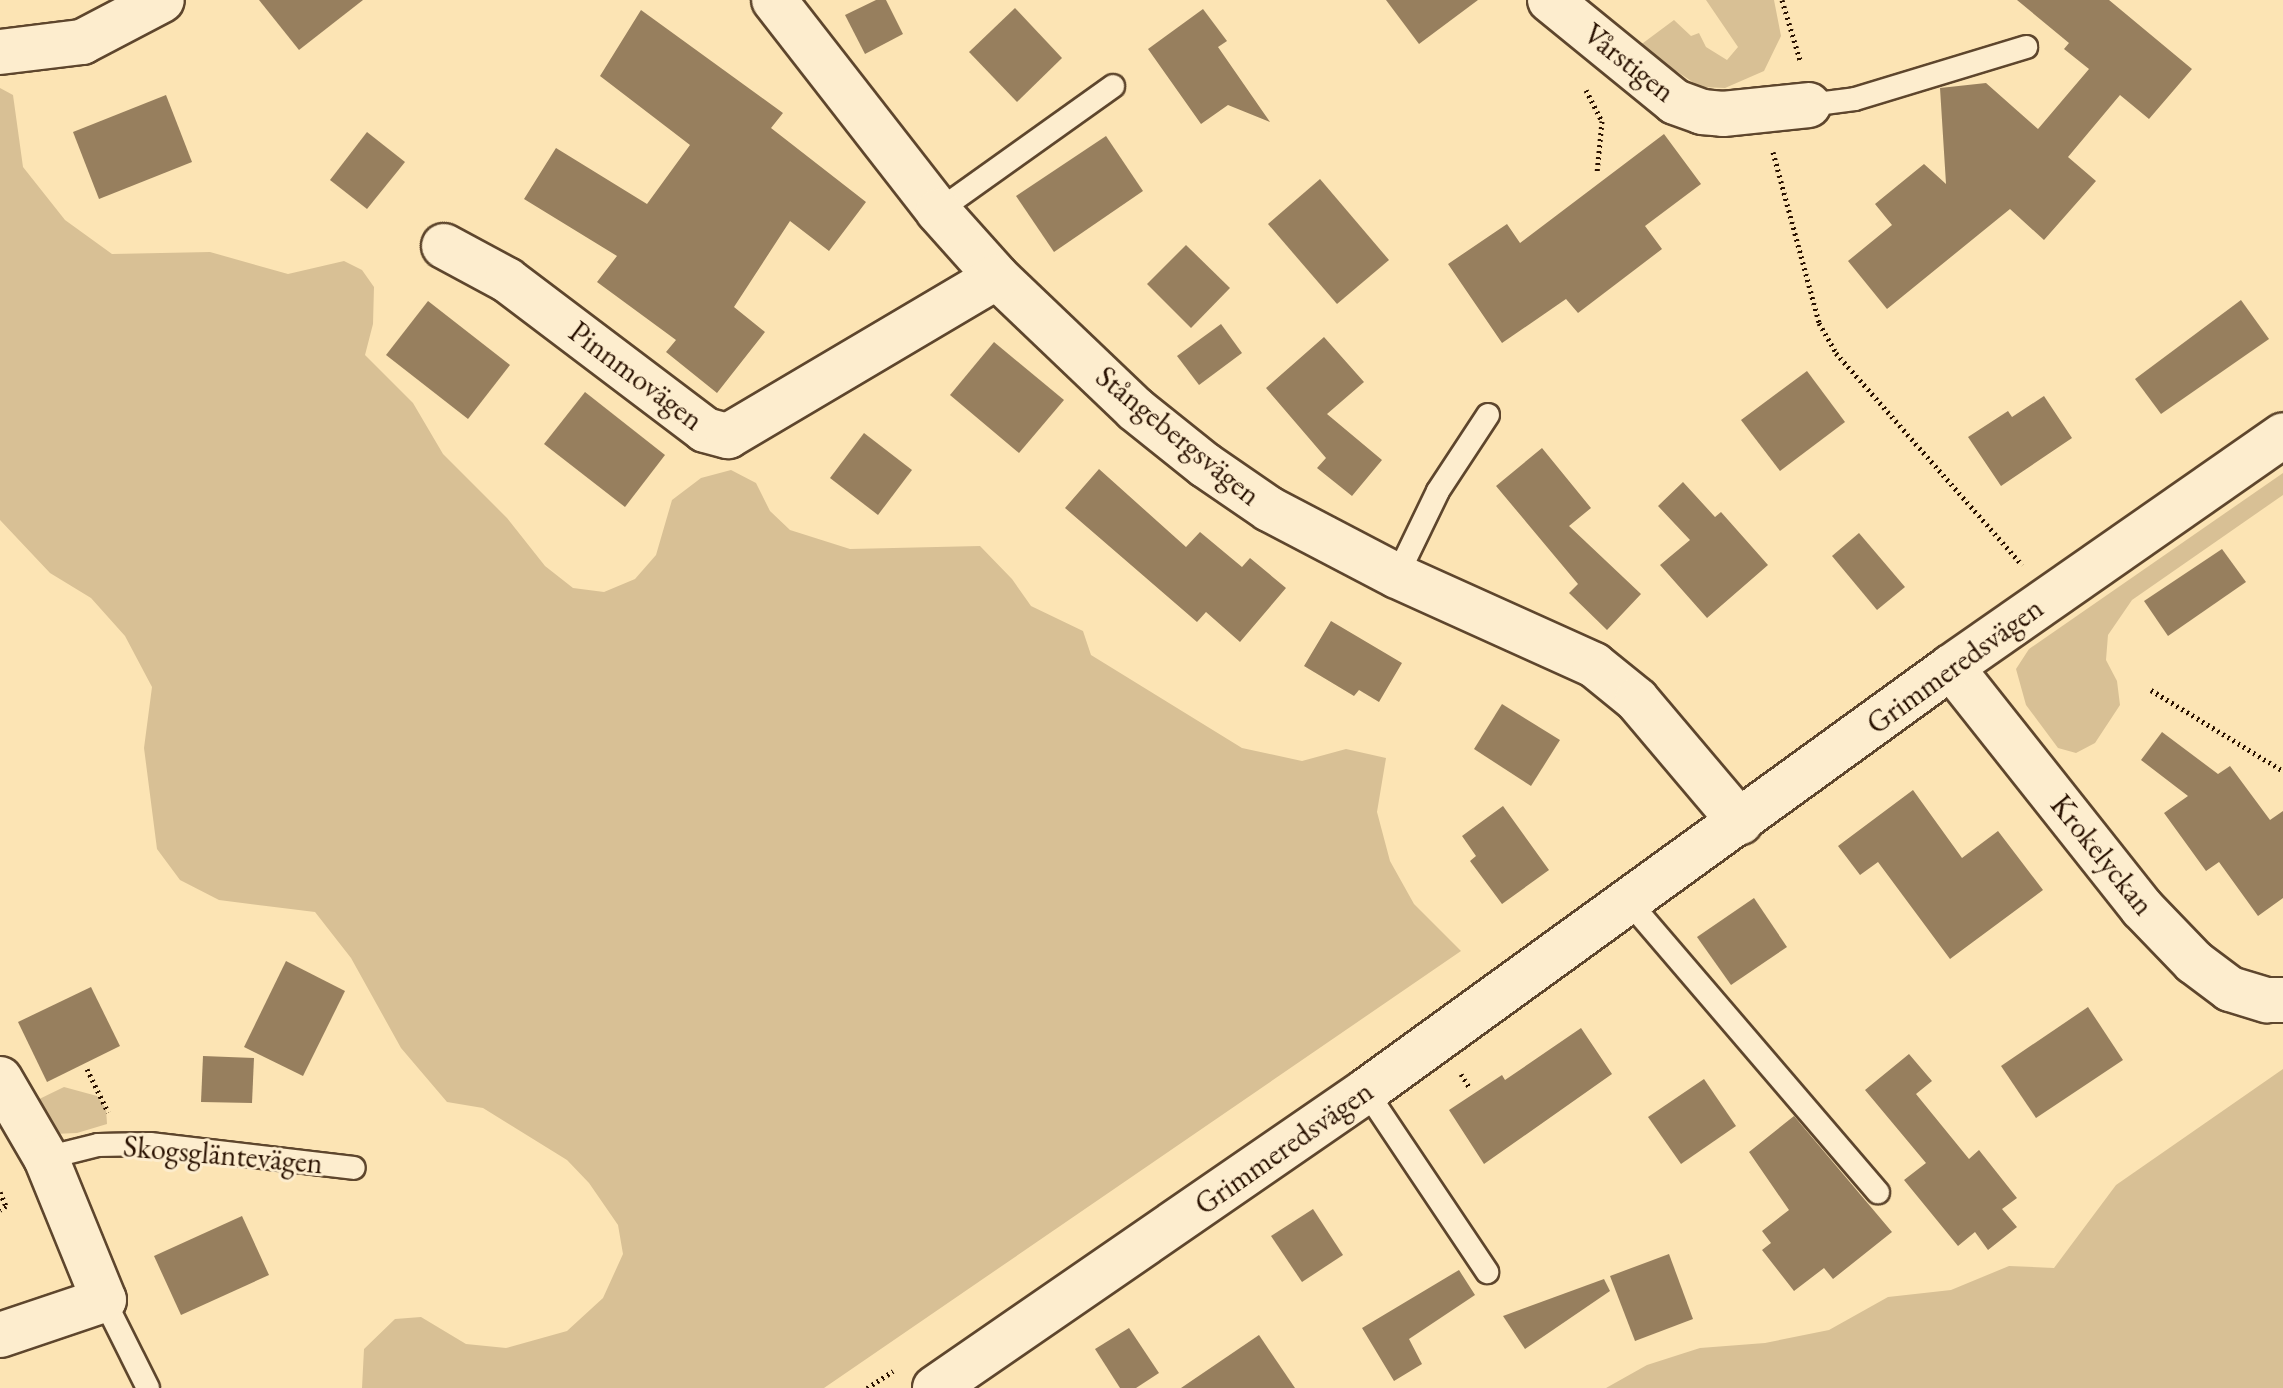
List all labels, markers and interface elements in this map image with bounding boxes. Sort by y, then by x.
street label: Vårstigen [1576,16,1682,110]
street label: Pinnmovägen [562,314,710,438]
street label: Stångebergsvägen [1089,359,1267,513]
street label: Grimmeredsvägen [1860,590,2050,742]
street label: Krokelyckan [2043,788,2161,922]
street label: Grimmeredsvägen [1188,1073,1380,1223]
street label: Skogsgläntevägen [122,1128,324,1182]

